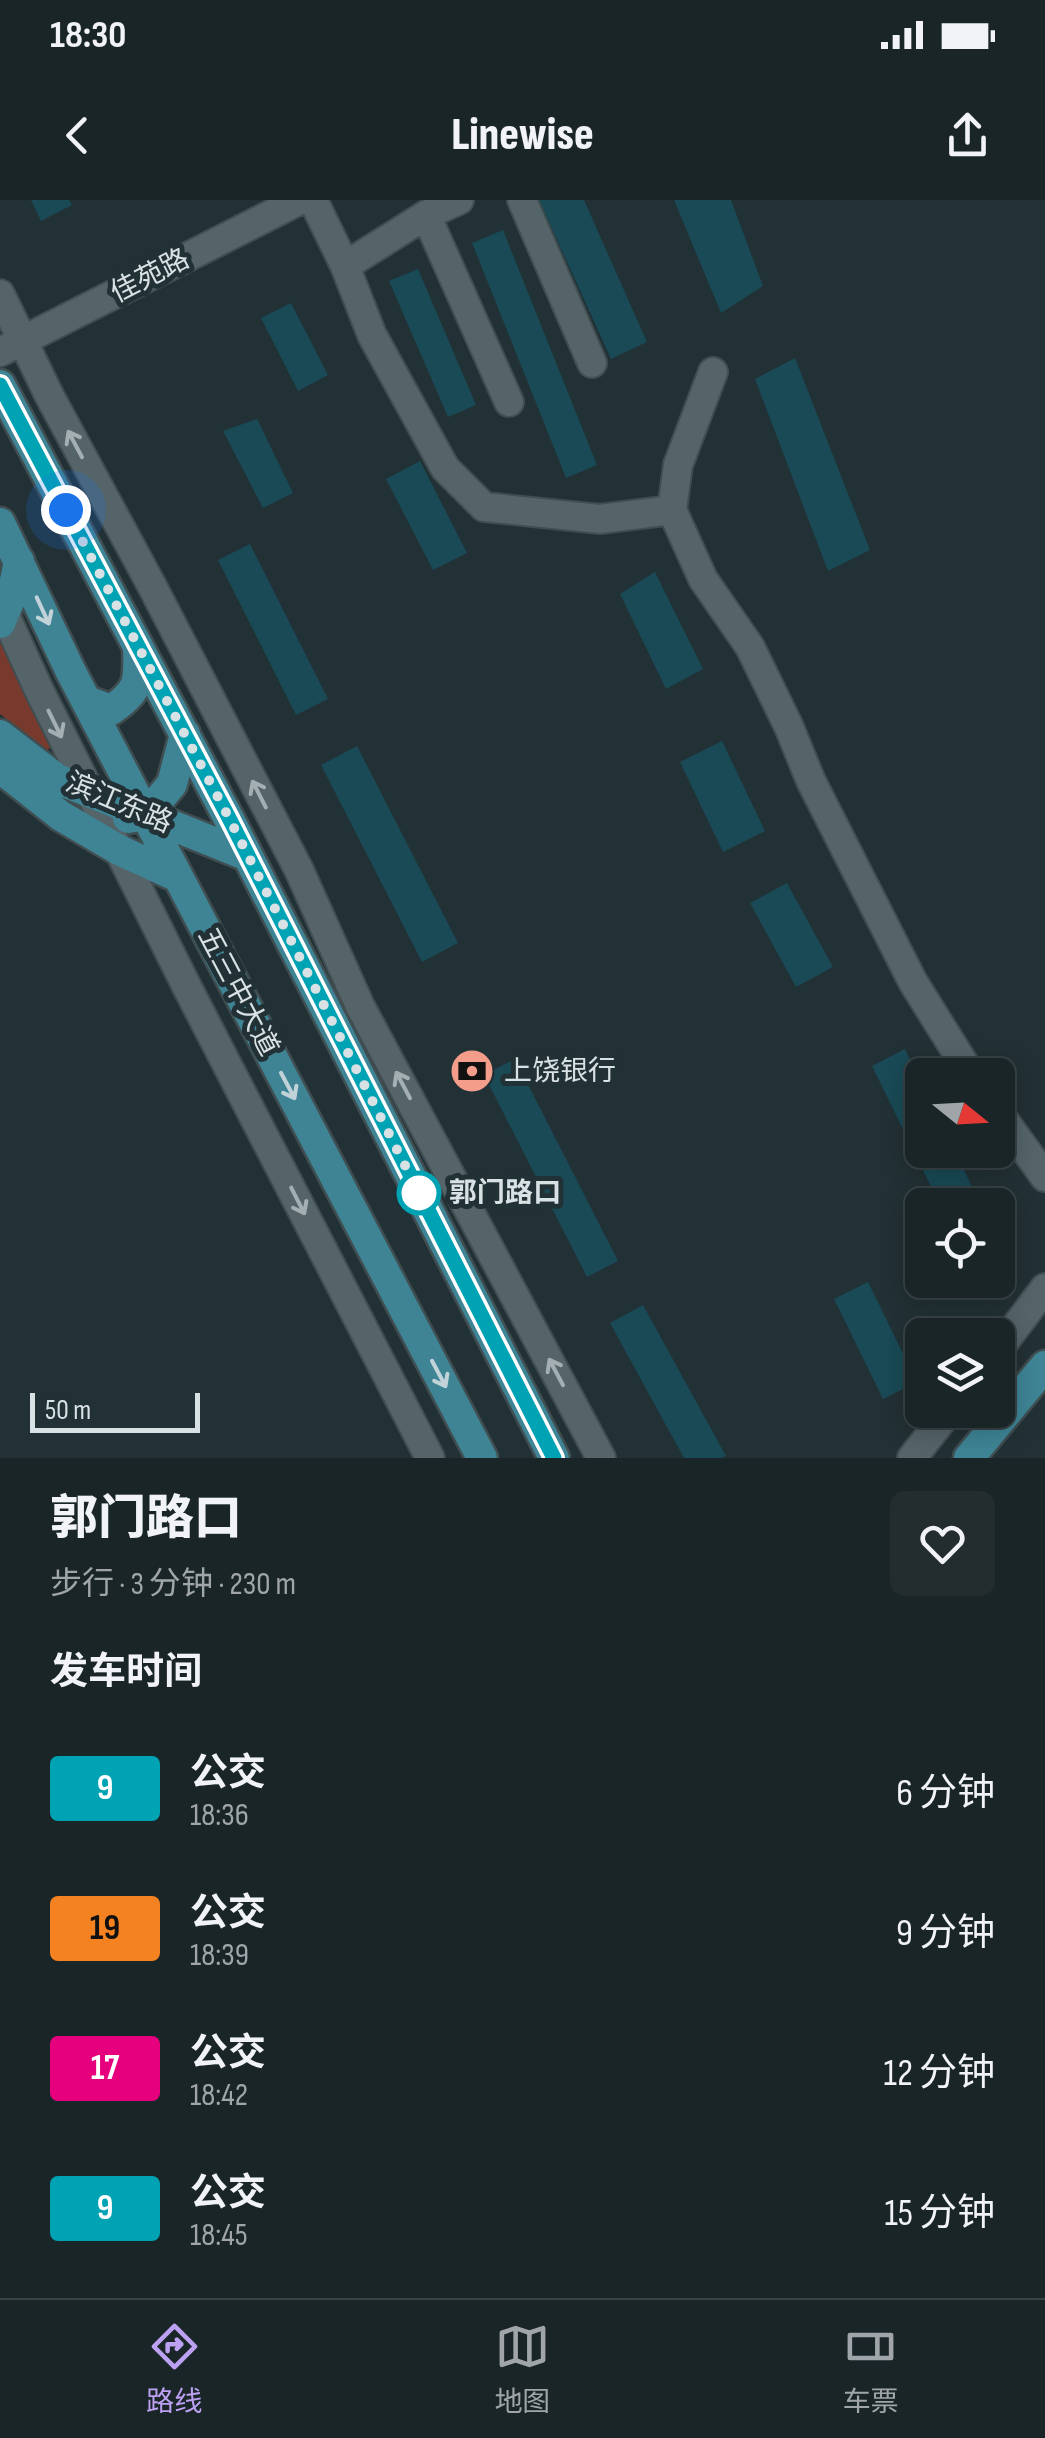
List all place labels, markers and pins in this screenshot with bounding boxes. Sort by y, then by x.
bank icon: 上饶银行 [449,1048,495,1094]
place label: 上饶银行 [504,1055,616,1088]
marker: 郭门路口 [398,1172,440,1214]
place label: 郭门路口 [449,1177,561,1210]

